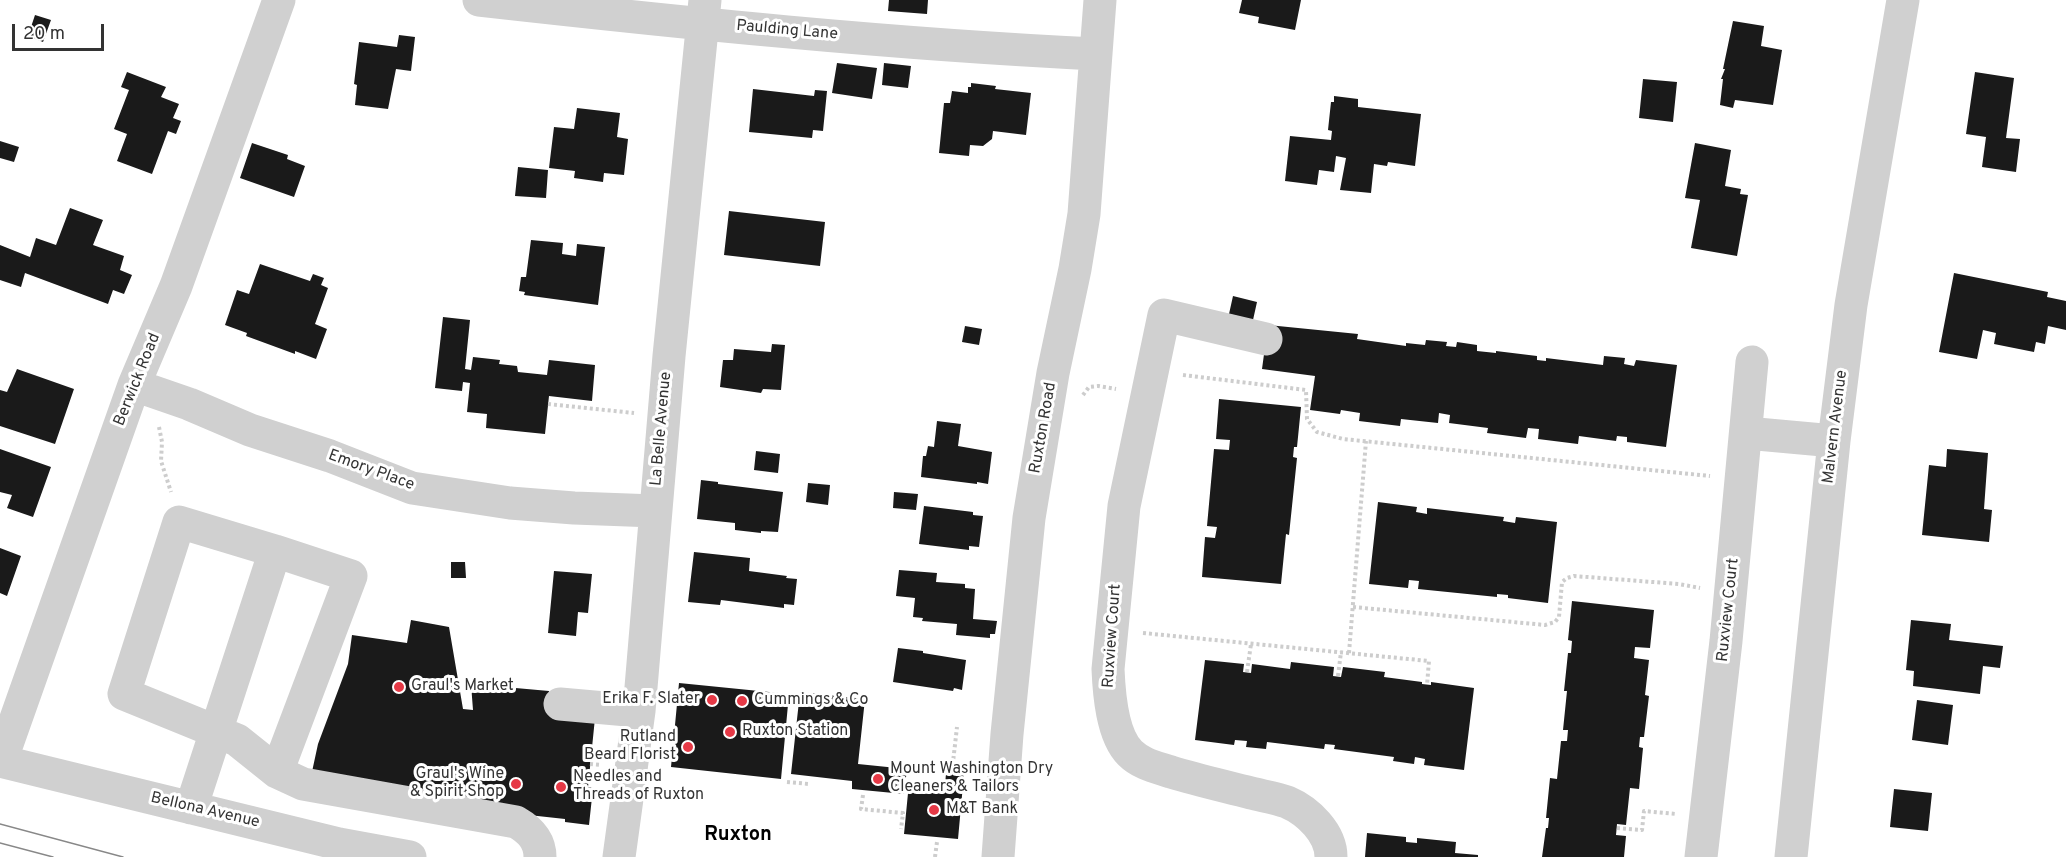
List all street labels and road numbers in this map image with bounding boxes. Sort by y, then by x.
street label: Paulding Lane [735,17,839,45]
street label: Berwick Road [111,331,165,429]
street label: Malvern Avenue [1820,369,1852,485]
street label: La Belle Avenue [647,371,677,487]
street label: Ruxton Road [1027,381,1061,475]
street label: Emory Place [325,447,417,495]
street label: Ruxview Court [1714,557,1744,663]
street label: Ruxview Court [1100,583,1126,689]
street label: Bellona Avenue [149,789,261,833]

